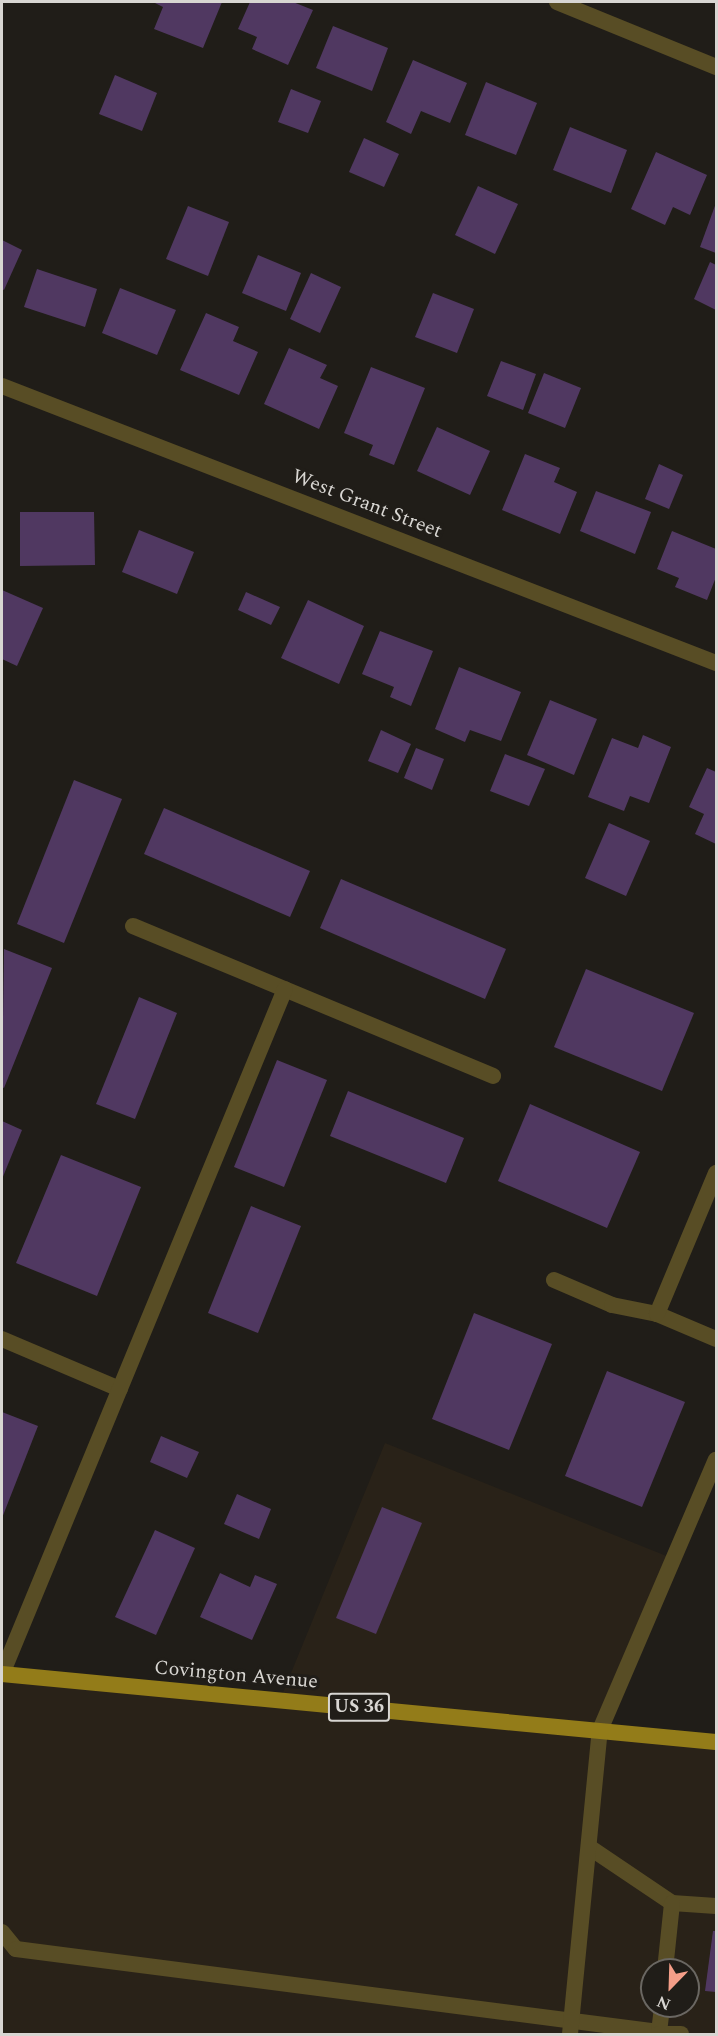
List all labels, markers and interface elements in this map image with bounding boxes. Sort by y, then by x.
street label: West Grant Street [289,464,445,544]
street label: Covington Avenue [153,1656,319,1694]
road number: US 36 [328,1692,391,1722]
north arrow [640,1958,700,2018]
text: N [653,1989,674,2016]

